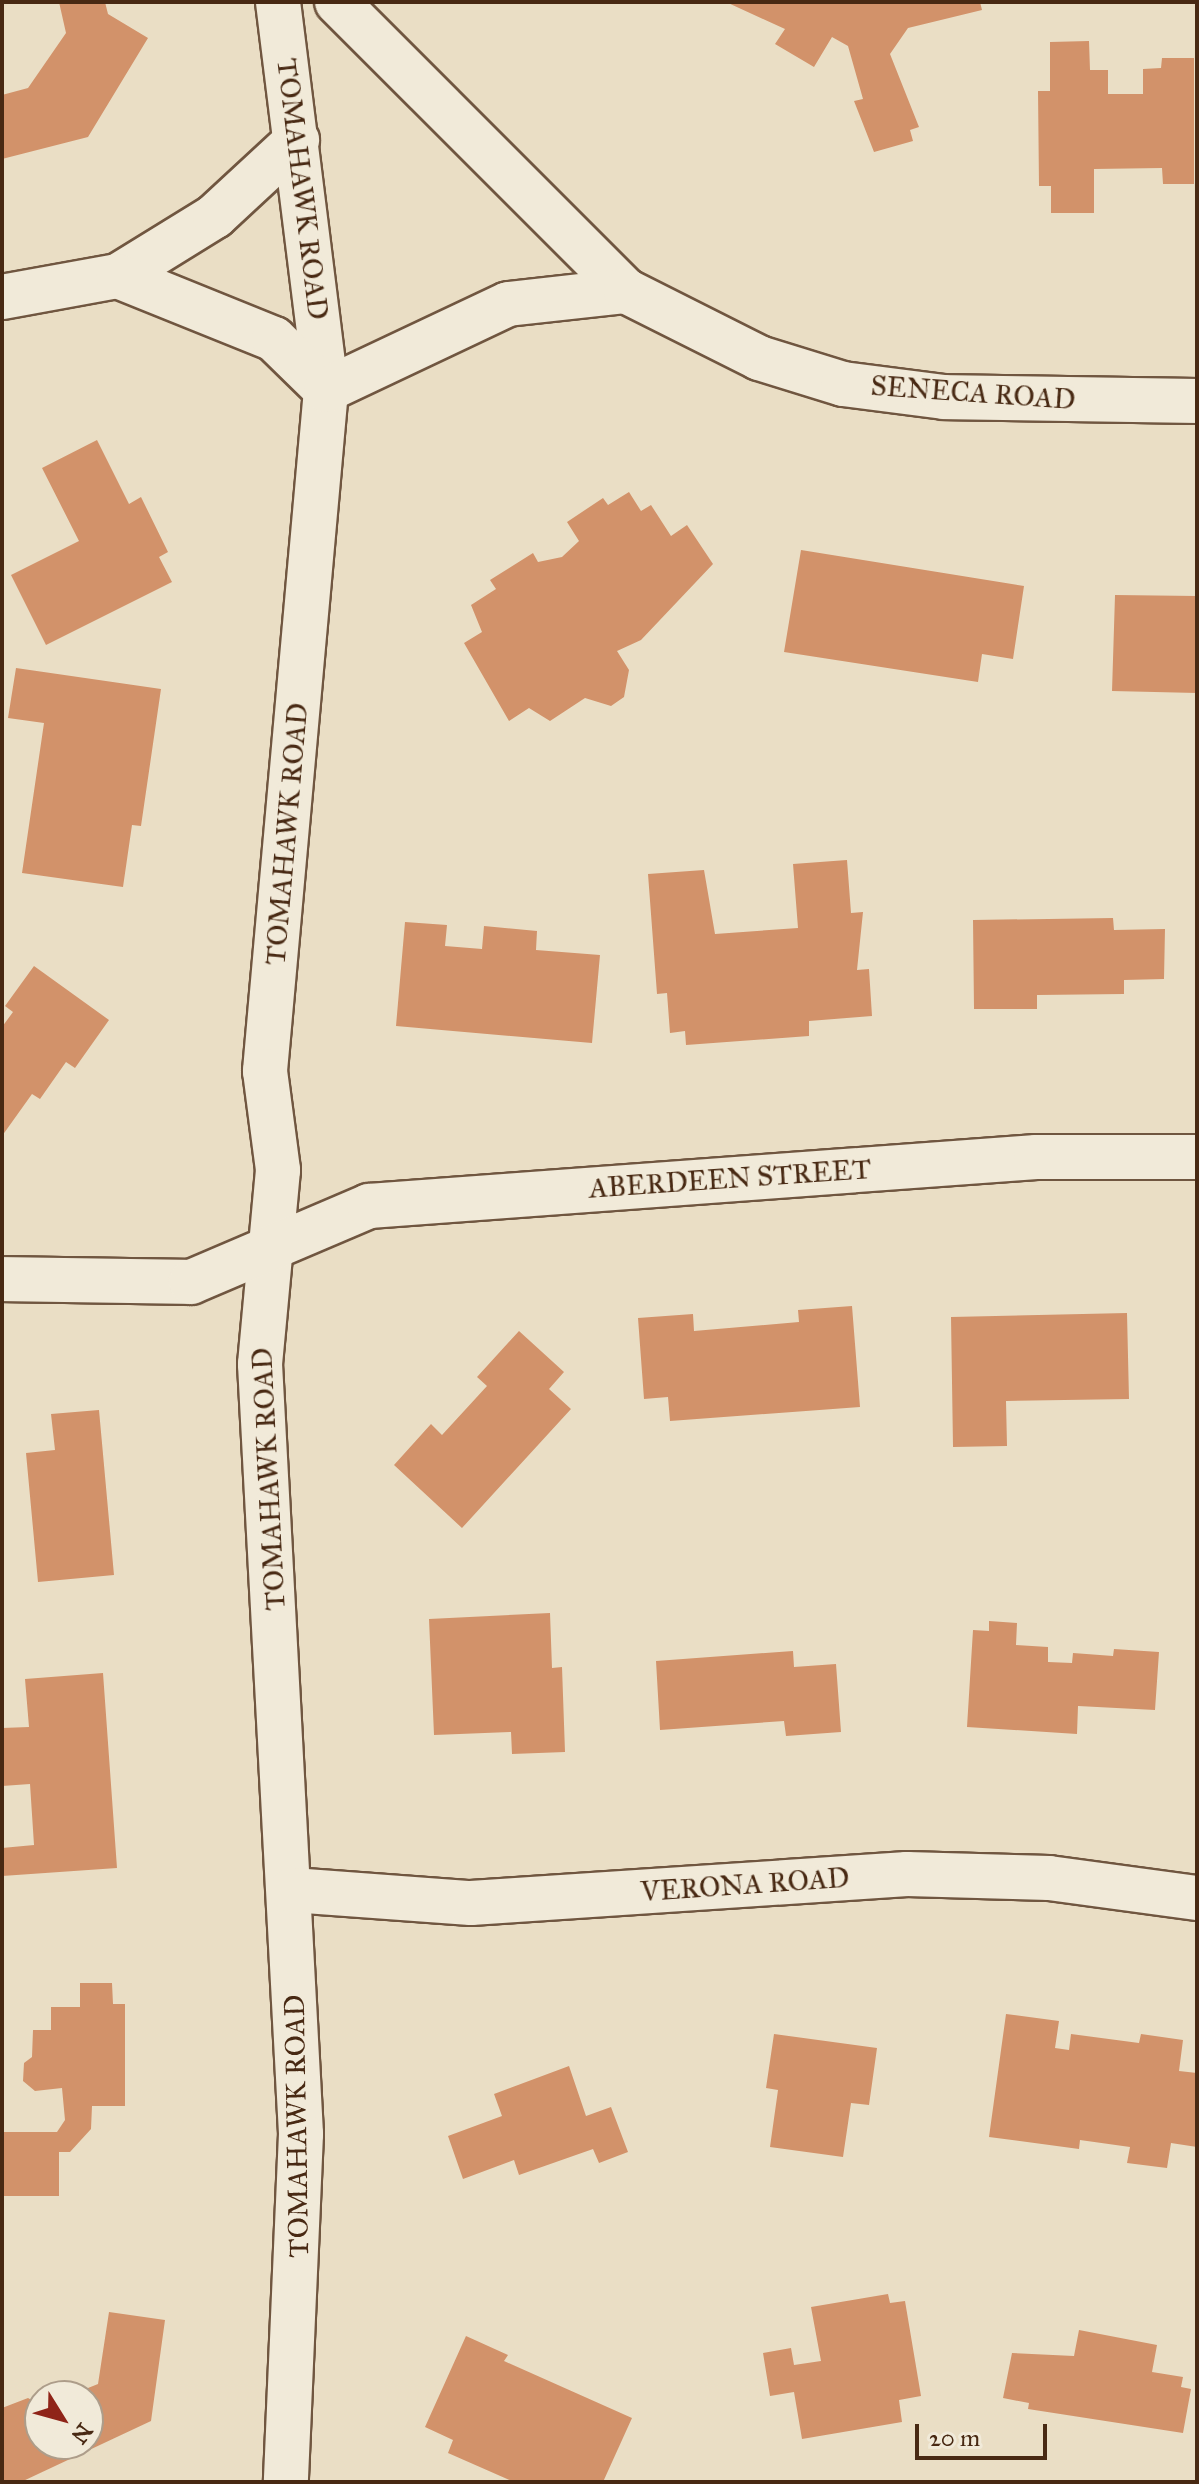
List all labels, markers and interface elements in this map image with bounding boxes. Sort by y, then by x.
street label: TOMAHAWK ROAD [269,56,335,322]
street label: SENECA ROAD [870,369,1076,417]
street label: TOMAHAWK ROAD [259,701,315,967]
street label: ABERDEEN STREET [588,1152,872,1206]
street label: TOMAHAWK ROAD [245,1347,293,1611]
street label: VERONA ROAD [640,1861,850,1909]
street label: TOMAHAWK ROAD [278,1994,316,2258]
north arrow [24,2380,104,2460]
scale bar [919,2408,1051,2458]
text: N [66,2418,98,2449]
text: 20 m [929,2423,980,2453]

